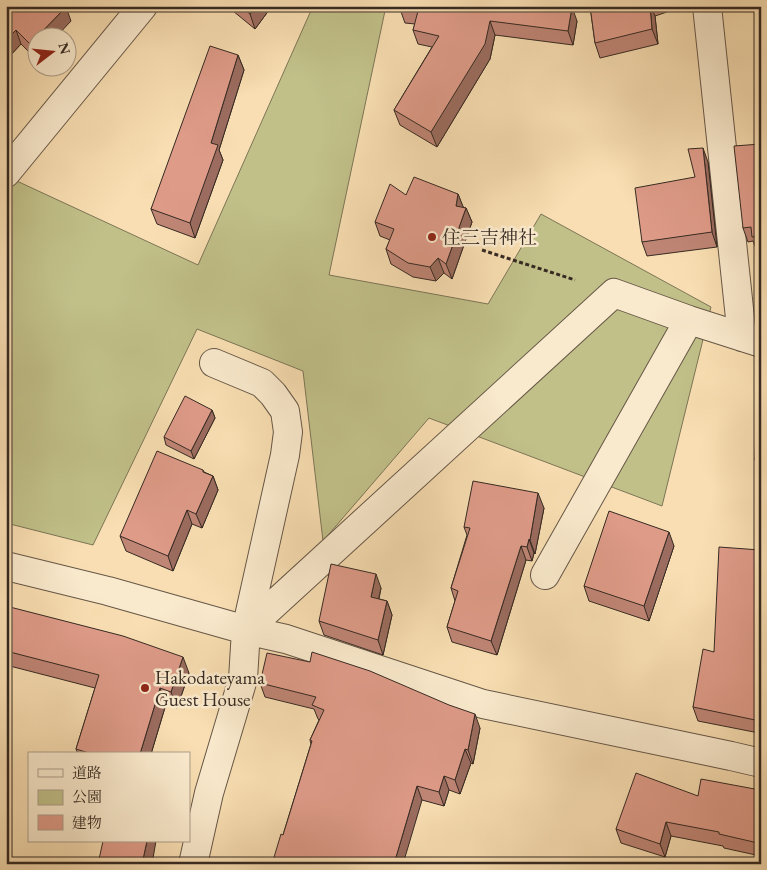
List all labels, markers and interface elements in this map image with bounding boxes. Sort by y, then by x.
north arrow [28,28,78,78]
text: N [54,40,75,57]
place label: 住三吉神社 [442,225,537,250]
marker: 住三吉神社 [426,231,438,243]
place label: Hakodateyama Guest House [155,665,265,712]
marker: Hakodateyama Guest House [139,682,151,694]
legend [28,752,190,842]
text: 道路 [72,763,102,782]
text: 公園 [72,787,102,806]
text: 建物 [72,813,102,832]

